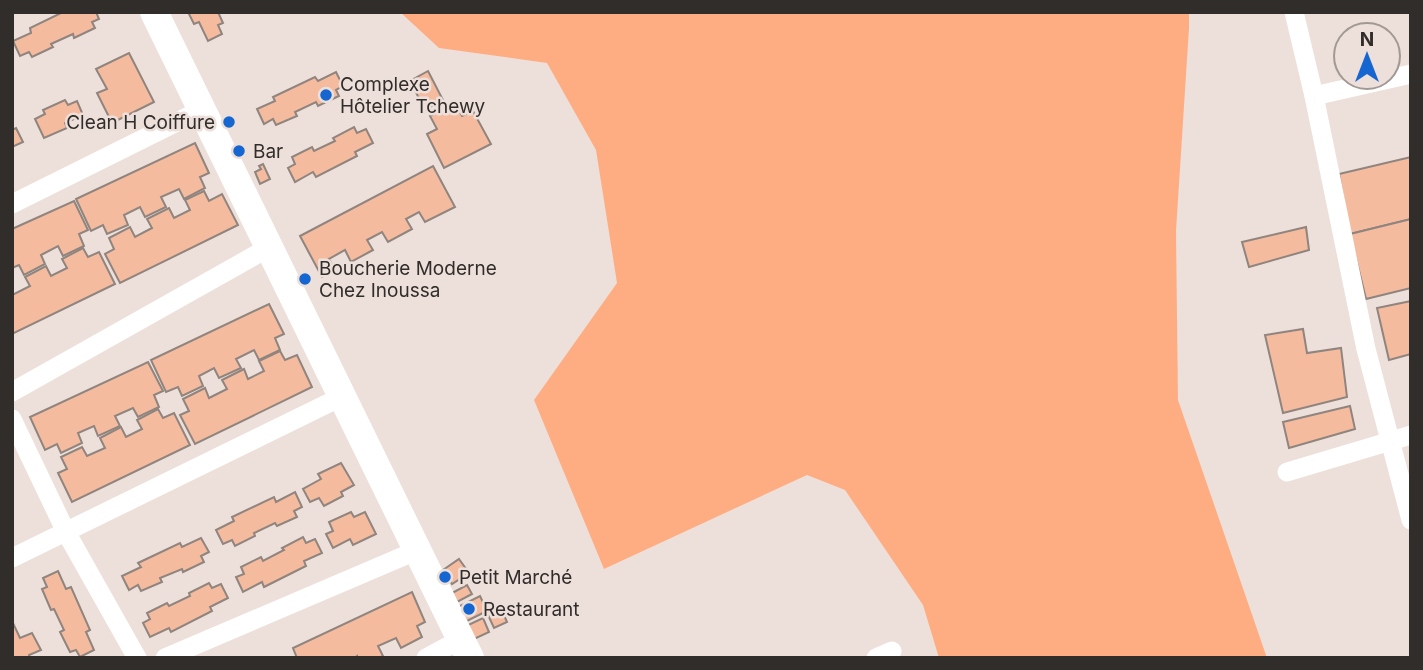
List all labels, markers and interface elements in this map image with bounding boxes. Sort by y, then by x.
north arrow [1332,21,1402,91]
text: N [1360,28,1374,51]
place label: Complexe Hôtelier Tchewy [340,73,486,118]
marker: Complexe Hôtelier Tchewy [318,87,334,103]
place label: Clean H Coiffure [66,111,215,134]
marker: Clean H Coiffure [221,114,237,130]
place label: Bar [253,140,283,163]
marker: Bar [231,143,247,159]
place label: Boucherie Moderne Chez Inoussa [319,257,497,302]
marker: Boucherie Moderne Chez Inoussa [297,271,313,287]
place label: Petit Marché [459,566,572,589]
marker: Petit Marché [437,569,453,585]
place label: Restaurant [483,598,580,621]
marker: Restaurant [461,601,477,617]

